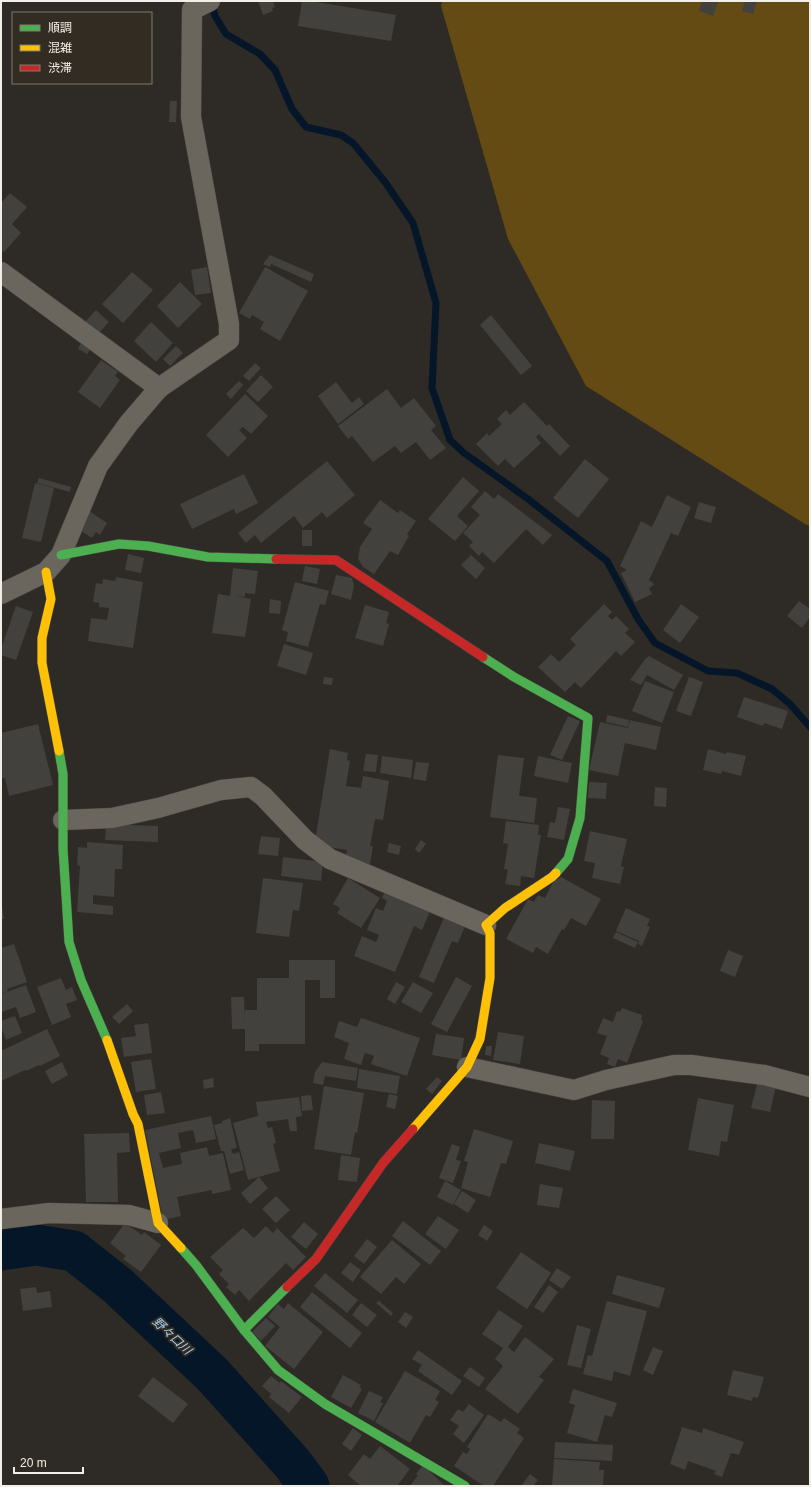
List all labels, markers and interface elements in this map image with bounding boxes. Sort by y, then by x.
legend [12,12,152,84]
text: 順調 [48,21,72,35]
text: 混雑 [48,41,72,55]
text: 渋滞 [48,61,72,75]
water label: 野々口川 [150,1315,196,1359]
scale bar [14,1449,83,1475]
text: 20 m [20,1456,47,1470]

